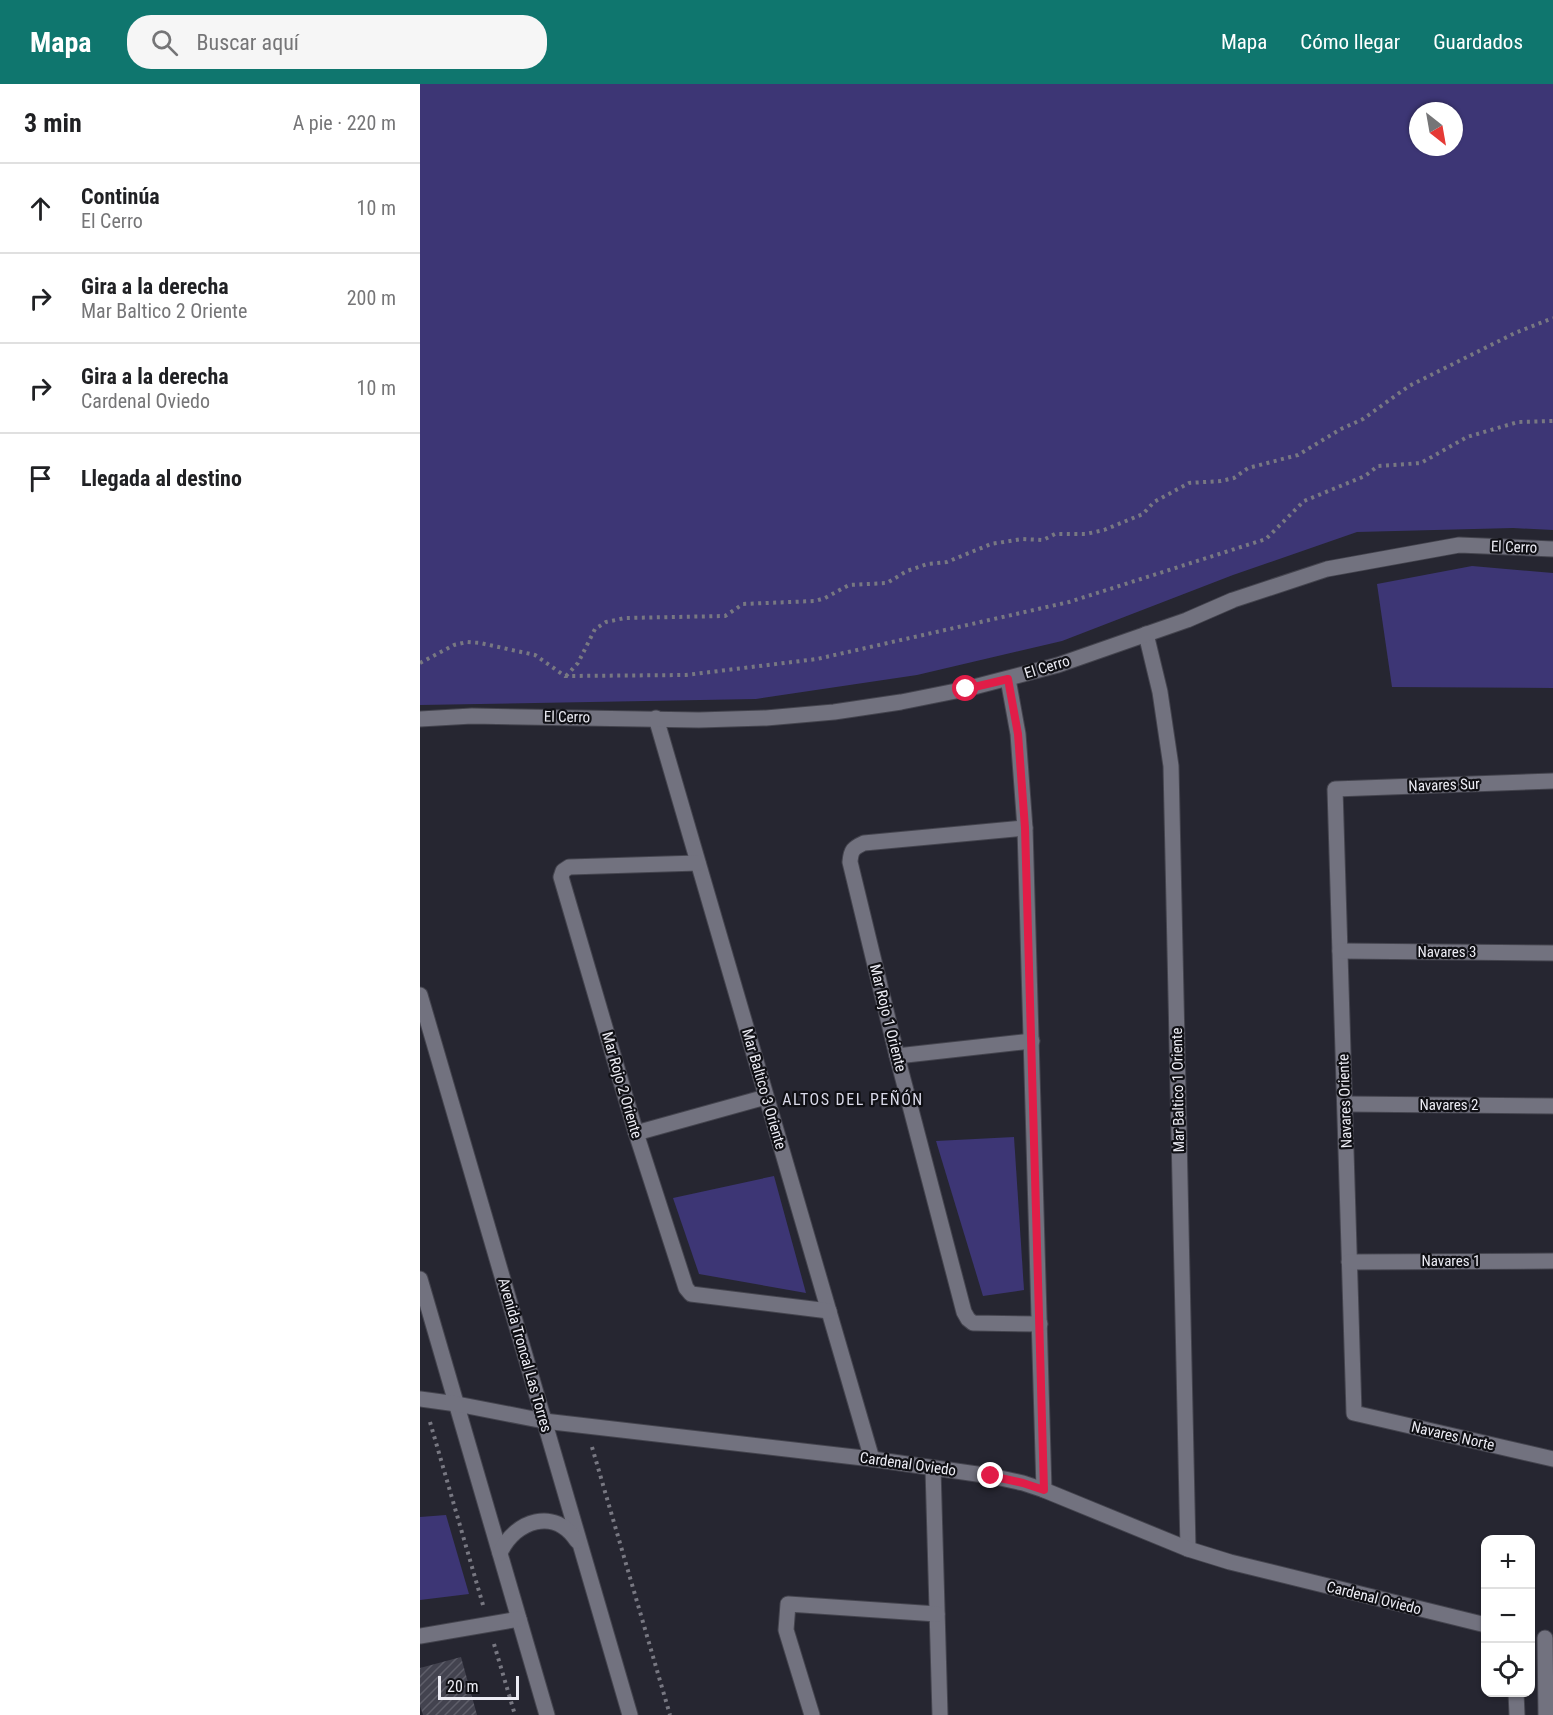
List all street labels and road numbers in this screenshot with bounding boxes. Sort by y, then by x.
street label: El Cerro [1490,537,1538,557]
street label: El Cerro [1022,652,1072,682]
street label: El Cerro [544,708,590,726]
street label: Navares Sur [1408,775,1480,795]
street label: Navares 3 [1417,943,1477,961]
street label: Mar Rojo 1 Oriente [866,962,910,1074]
street label: Mar Baltico 3 Oriente [738,1027,790,1151]
street label: Mar Baltico 1 Oriente [1168,1027,1188,1153]
street label: Mar Rojo 2 Oriente [598,1030,646,1140]
street label: Navares Oriente [1334,1054,1356,1148]
street label: Navares 2 [1419,1096,1479,1114]
street label: Navares 1 [1421,1252,1481,1270]
street label: Avenida Troncal Las Torres [494,1276,556,1434]
street label: Navares Norte [1410,1418,1496,1454]
street label: Cardenal Oviedo [859,1448,957,1480]
street label: Cardenal Oviedo [1325,1578,1423,1618]

